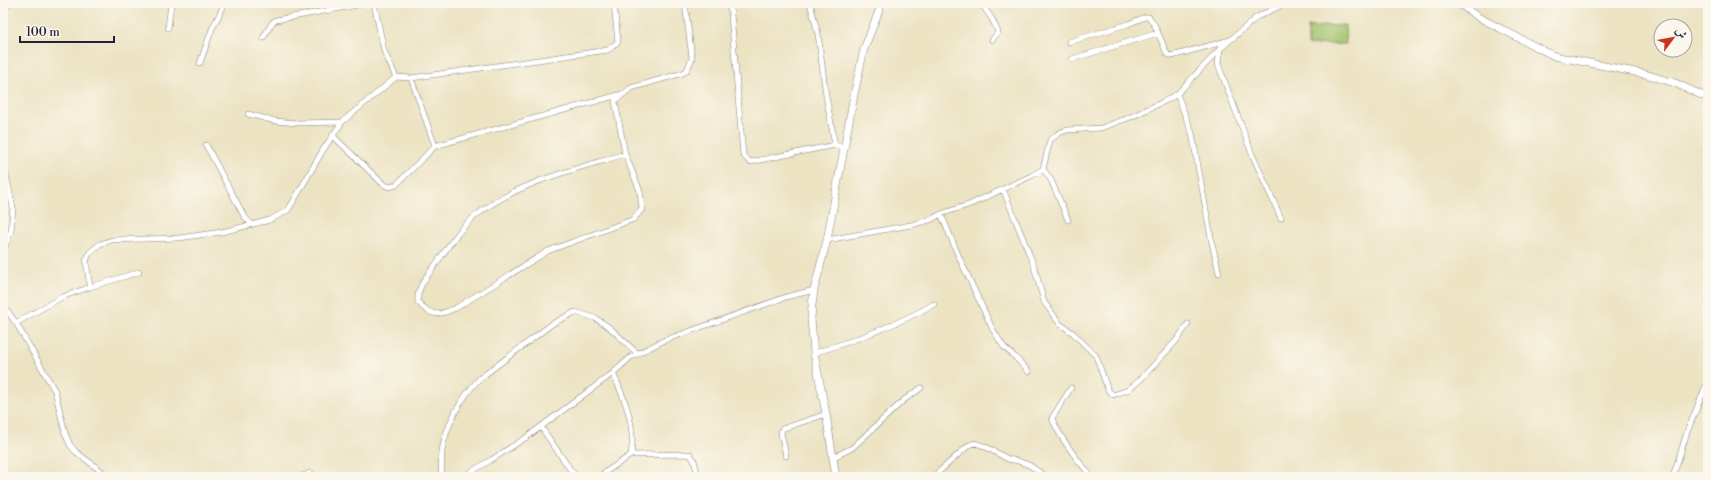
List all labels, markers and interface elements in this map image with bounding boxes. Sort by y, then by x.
scale bar [20,18,114,44]
north arrow [1653,18,1693,58]
text: 100 m [26,25,60,40]
text: ش [1672,25,1690,42]

